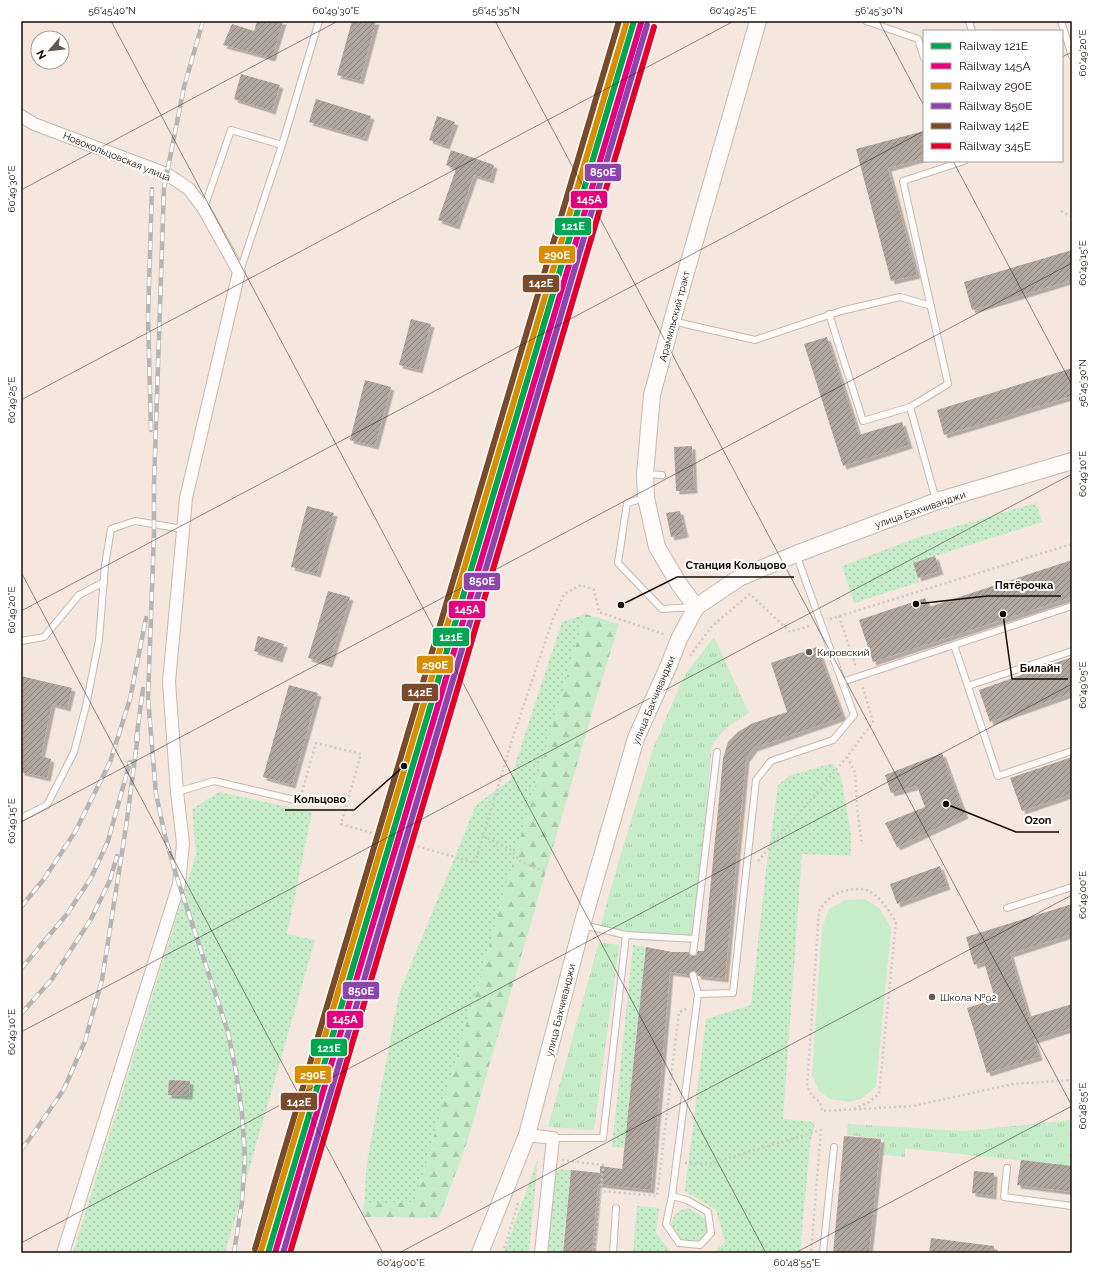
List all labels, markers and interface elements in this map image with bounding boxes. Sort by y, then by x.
text: 56°45'40"N [88,5,136,16]
text: 60°49'30"E [312,5,360,16]
text: 56°45'35"N [472,5,520,16]
text: 60°49'25"E [710,5,756,16]
text: 56°45'30"N [855,5,903,16]
text: 60°49'20"E [1077,29,1088,77]
north arrow [30,30,70,70]
legend [923,30,1063,162]
text: Railway 121Е [959,39,1028,53]
text: N [34,48,49,61]
text: Railway 145А [959,59,1031,73]
text: Railway 290Е [959,79,1032,93]
text: Railway 850Е [959,99,1032,113]
text: Railway 142Е [959,119,1029,133]
street label: Новокольцовская улица [61,130,172,183]
text: Railway 345Е [959,139,1031,153]
line badge: 850Е [584,163,622,182]
text: 60°49'30"E [6,165,17,213]
text: 850Е [590,166,616,179]
line badge: 145А [570,190,608,209]
text: 145А [576,193,602,206]
line badge: 121Е [554,217,592,236]
text: 121Е [561,220,585,233]
text: 60°49'15"E [1077,240,1088,286]
line badge: 290Е [538,245,576,264]
text: 290Е [544,249,570,262]
street label: Арамильский тракт [657,269,692,363]
line badge: 142Е [522,274,560,293]
text: 142Е [529,277,554,290]
text: 56°45'30"N [1077,359,1088,407]
text: 60°49'25"E [6,377,17,423]
text: 60°49'10"E [1077,451,1088,497]
street label: улица Бахчиванджи [873,489,967,530]
callout: Станция Кольцово [677,554,794,577]
text: Станция Кольцово [686,559,787,572]
line badge: 850Е [463,572,501,591]
callout: Пятёрочка [987,573,1061,596]
text: 850Е [469,575,495,588]
text: Пятёрочка [995,579,1053,592]
text: 60°49'20"E [6,586,17,634]
line badge: 145А [448,600,486,619]
text: 145А [454,603,480,616]
line badge: 121Е [432,627,470,647]
text: 121Е [439,631,463,644]
marker: Кировский [804,647,814,657]
place label: Кировский [817,647,869,658]
street label: улица Бахчиванджи [630,654,677,746]
line badge: 290Е [416,655,454,674]
callout: Билайн [1012,656,1068,679]
text: 290Е [422,659,448,672]
text: 60°49'05"E [1077,661,1088,709]
text: Билайн [1020,662,1060,675]
line badge: 142Е [401,683,439,702]
text: 142Е [408,686,433,699]
callout: Кольцово [285,787,354,810]
text: Кольцово [294,793,347,806]
text: 60°49'15"E [6,798,17,844]
callout: Ozon [1016,809,1059,832]
text: Ozon [1025,814,1052,827]
text: 60°49'00"E [1077,871,1088,919]
street label: улица Бахчиванджи [544,963,577,1058]
line badge: 850Е [342,981,380,1000]
text: 850Е [348,985,374,998]
marker: Школа №92 [927,992,937,1002]
place label: Школа №92 [940,992,997,1003]
text: 60°49'10"E [6,1009,17,1055]
line badge: 145А [326,1010,364,1029]
text: 145А [332,1013,358,1026]
line badge: 121Е [310,1038,348,1057]
text: 121Е [317,1042,341,1055]
line badge: 290Е [294,1065,332,1084]
text: 290Е [300,1069,326,1082]
text: 60°48'55"E [1077,1083,1088,1129]
line badge: 142Е [280,1092,318,1111]
text: 142Е [287,1096,312,1109]
text: 60°49'00"E [377,1257,425,1268]
text: 60°48'55"E [774,1257,820,1268]

